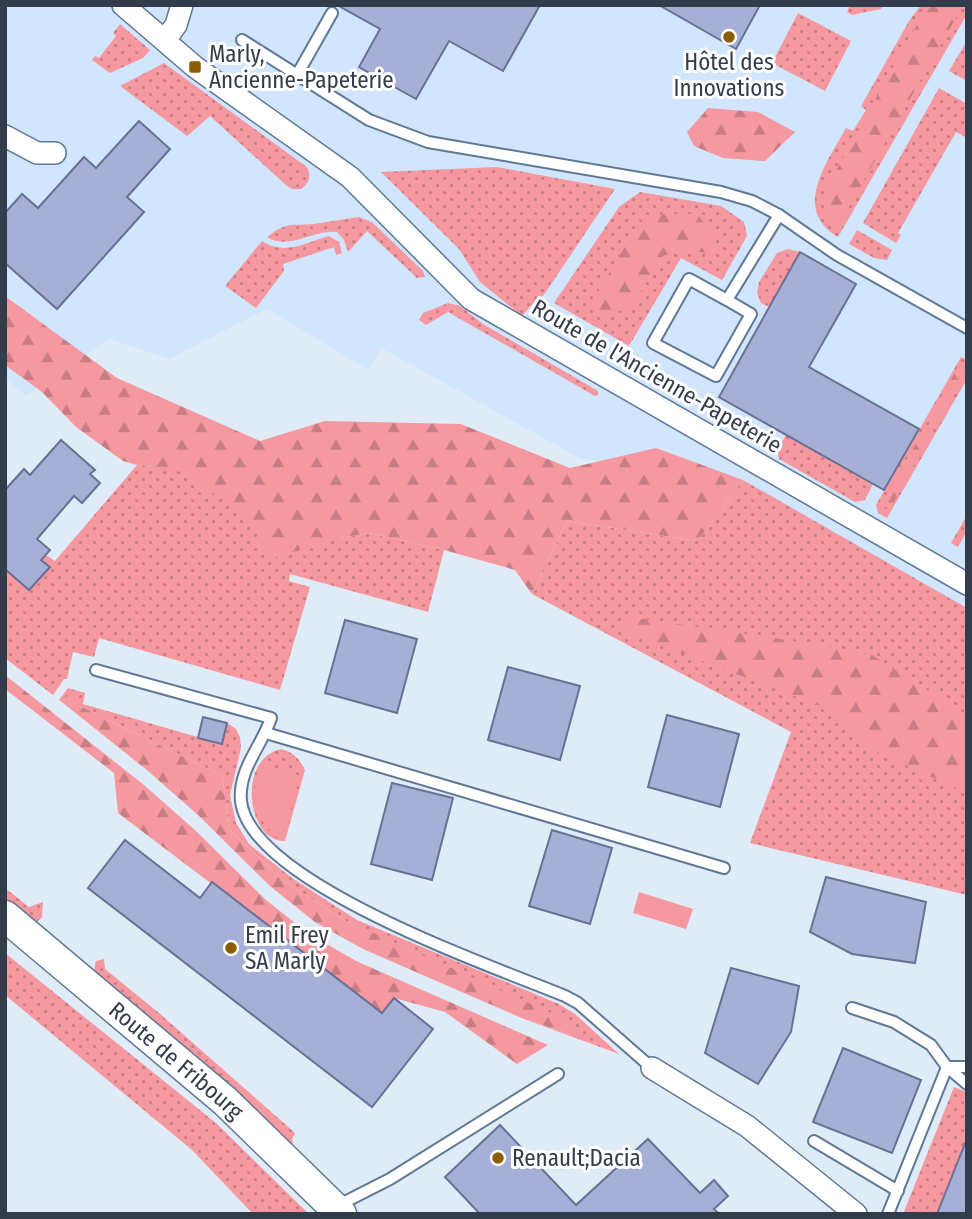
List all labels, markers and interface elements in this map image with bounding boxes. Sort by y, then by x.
marker: Hôtel des Innovations [721,29,737,45]
place label: Marly, Ancienne-Papeterie [209,40,394,94]
place label: Hôtel des Innovations [674,48,785,102]
marker: Marly, Ancienne-Papeterie [187,59,203,75]
street label: Route de l'Ancienne-Papeterie [527,293,787,459]
place label: Emil Frey SA Marly [245,921,329,975]
marker: Emil Frey SA Marly [223,940,239,956]
street label: Route de Fribourg [103,996,249,1125]
place label: Renault;Dacia [512,1144,641,1172]
marker: Renault;Dacia [490,1150,506,1166]

